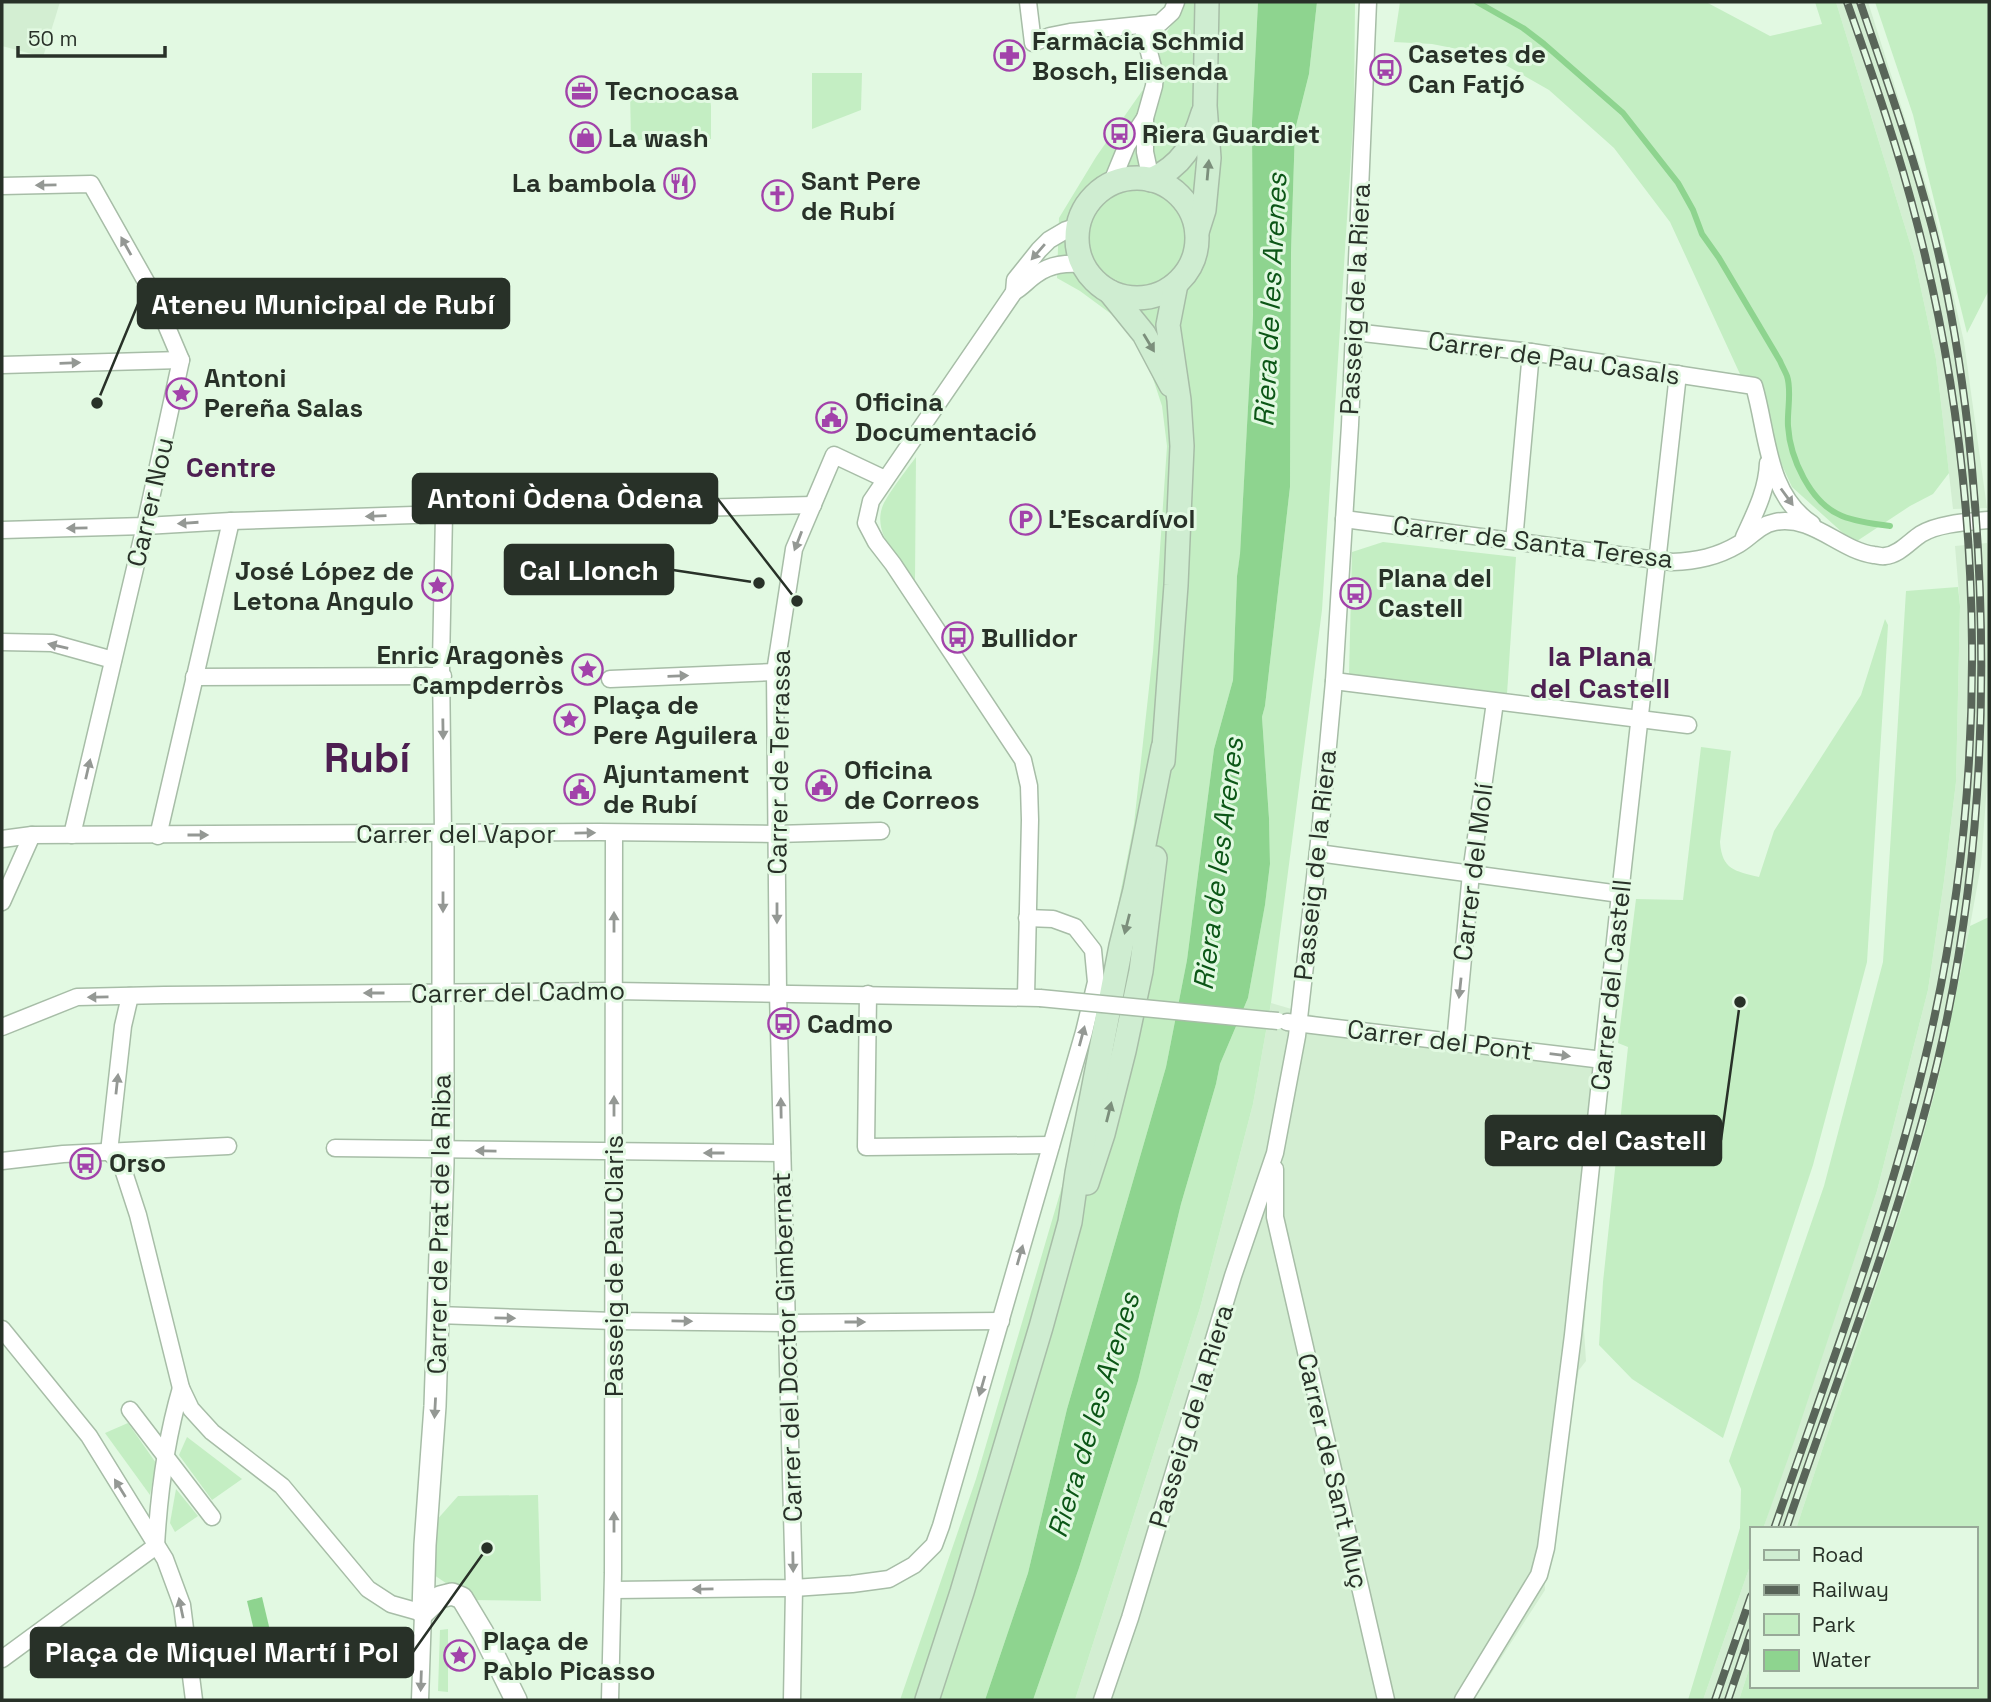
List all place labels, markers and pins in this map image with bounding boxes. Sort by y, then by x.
place label: Farmàcia Schmid Bosch, Elisenda [1032,24,1244,88]
place label: Casetes de Can Fatjó [1408,37,1546,101]
pharmacy icon: Farmàcia Schmid Bosch, Elisenda [992,39,1026,73]
bus stop icon: Casetes de Can Fatjó [1368,52,1402,86]
office icon: Tecnocasa [565,74,599,108]
place label: Tecnocasa [605,74,739,108]
bus stop icon: Riera Guardiet [1102,117,1136,151]
place label: Riera Guardiet [1142,117,1320,151]
shop icon: La wash [568,121,602,155]
place label: La wash [608,121,709,155]
place label: Sant Pere de Rubí [801,164,921,228]
place label: La bambola [512,166,656,200]
restaurant icon: La bambola [662,166,696,200]
church icon: Sant Pere de Rubí [761,179,795,213]
callout: Ateneu Municipal de Rubí [138,279,509,328]
place label: Antoni Pereña Salas [204,361,363,425]
place icon: Antoni Pereña Salas [164,376,198,410]
place label: Oficina Documentació [855,385,1037,449]
public building icon: Oficina Documentació [815,400,849,434]
callout: Antoni Òdena Òdena [413,474,717,523]
parking icon: L'Escardívol [1008,502,1042,536]
place label: L'Escardívol [1048,502,1195,536]
callout: Cal Llonch [505,545,673,594]
place label: José López de Letona Angulo [233,554,414,618]
place label: Plana del Castell [1378,561,1492,625]
place icon: José López de Letona Angulo [420,569,454,603]
bus stop icon: Plana del Castell [1338,576,1372,610]
bus stop icon: Bullidor [941,621,975,655]
place label: Bullidor [981,621,1078,655]
place label: Enric Aragonès Campderròs [376,638,564,702]
place icon: Enric Aragonès Campderròs [570,653,604,687]
place label: Plaça de Pere Aguilera [593,688,757,752]
place icon: Plaça de Pere Aguilera [553,703,587,737]
place label: Oficina de Correos [844,753,980,817]
place label: Ajuntament de Rubí [603,757,750,821]
public building icon: Oficina de Correos [804,768,838,802]
public building icon: Ajuntament de Rubí [563,772,597,806]
bus stop icon: Cadmo [767,1007,801,1041]
place label: Cadmo [807,1007,893,1041]
callout: Parc del Castell [1486,1116,1721,1165]
bus stop icon: Orso [69,1146,103,1180]
place label: Orso [109,1146,166,1180]
place label: Plaça de Pablo Picasso [483,1624,655,1688]
callout: Plaça de Miquel Martí i Pol [31,1628,413,1677]
place icon: Plaça de Pablo Picasso [443,1639,477,1673]

